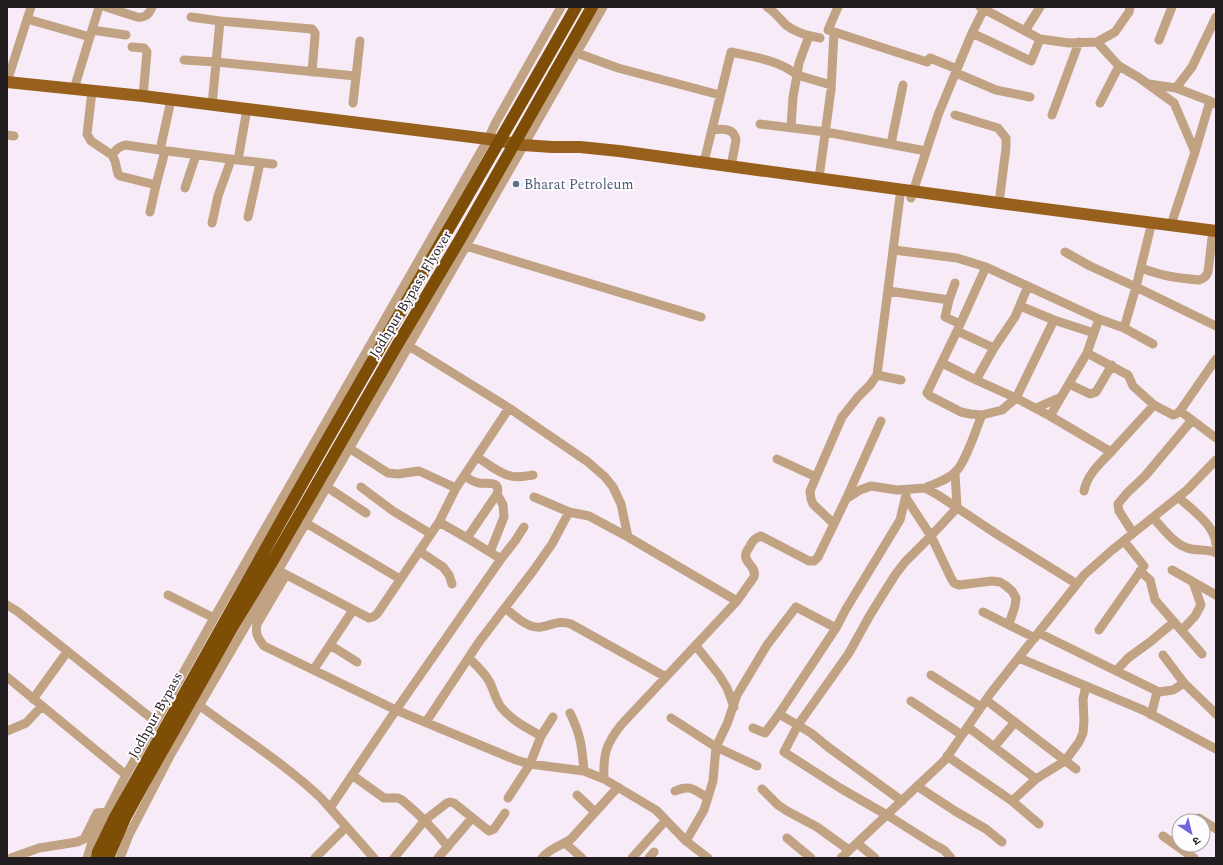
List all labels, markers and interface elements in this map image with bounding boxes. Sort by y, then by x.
place label: Bharat Petroleum [524,174,633,195]
marker: Bharat Petroleum [511,179,521,189]
street label: Jodhpur Bypass Flyover [364,226,457,362]
street label: Jodhpur Bypass [123,668,188,762]
north arrow [1171,813,1211,853]
text: उ [1188,832,1204,850]

